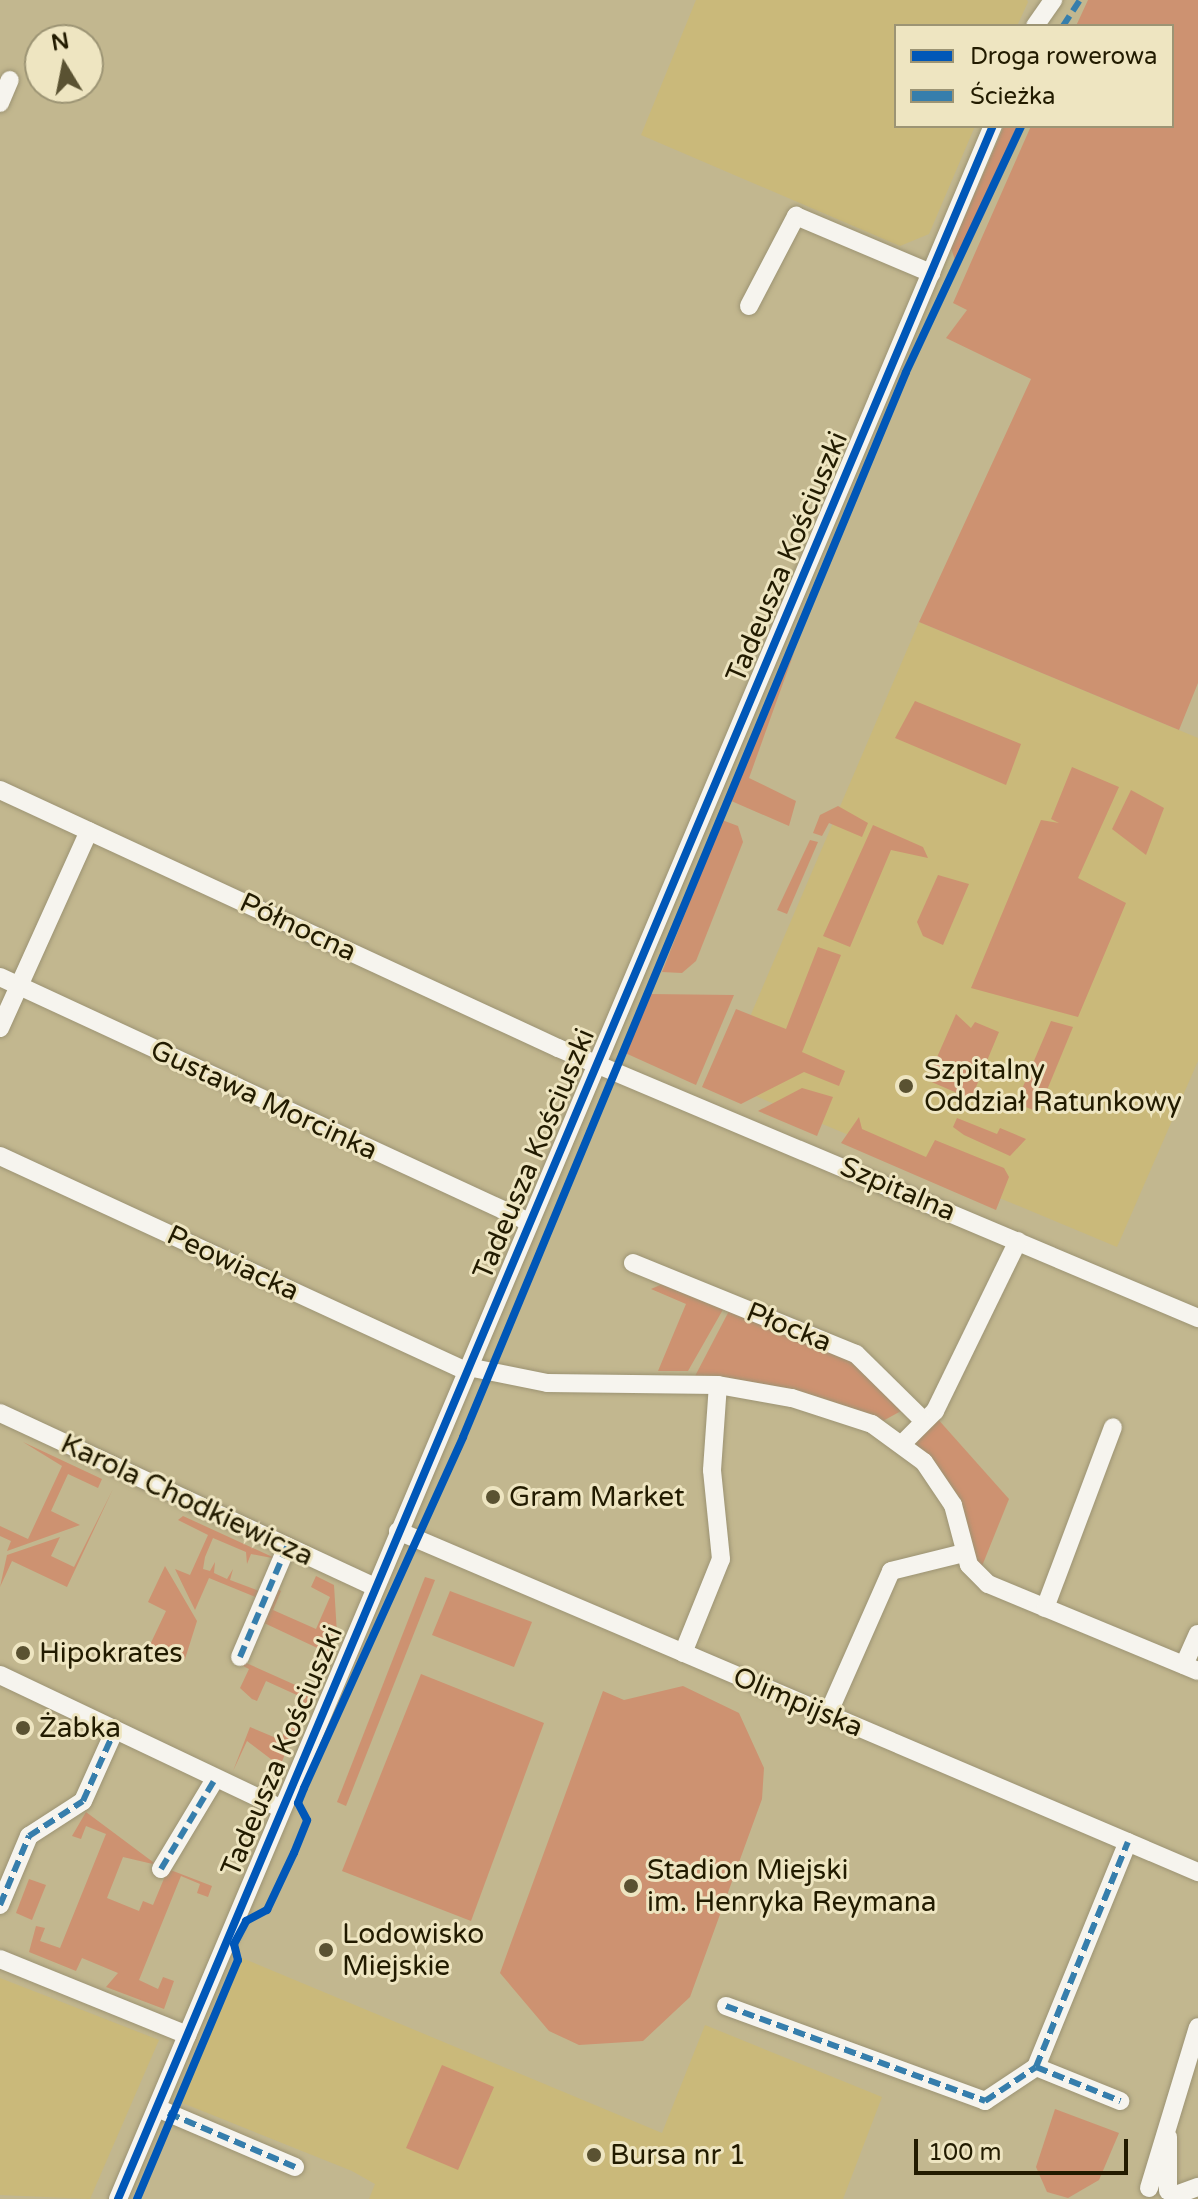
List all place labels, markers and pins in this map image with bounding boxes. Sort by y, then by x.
place label: Szpitalny Oddział Ratunkowy [924,1053,1182,1119]
marker: Szpitalny Oddział Ratunkowy [895,1075,917,1097]
place label: Gram Market [509,1480,685,1514]
marker: Gram Market [484,1488,502,1506]
place label: Hipokrates [39,1636,183,1670]
marker: Hipokrates [14,1644,32,1662]
place label: Żabka [39,1711,121,1745]
marker: Żabka [14,1719,32,1737]
place label: Stadion Miejski im. Henryka Reymana [647,1853,937,1919]
marker: Stadion Miejski im. Henryka Reymana [622,1877,640,1895]
place label: Lodowisko Miejskie [342,1917,484,1983]
marker: Lodowisko Miejskie [317,1941,335,1959]
place label: Bursa nr 1 [610,2138,746,2172]
marker: Bursa nr 1 [585,2146,603,2164]

